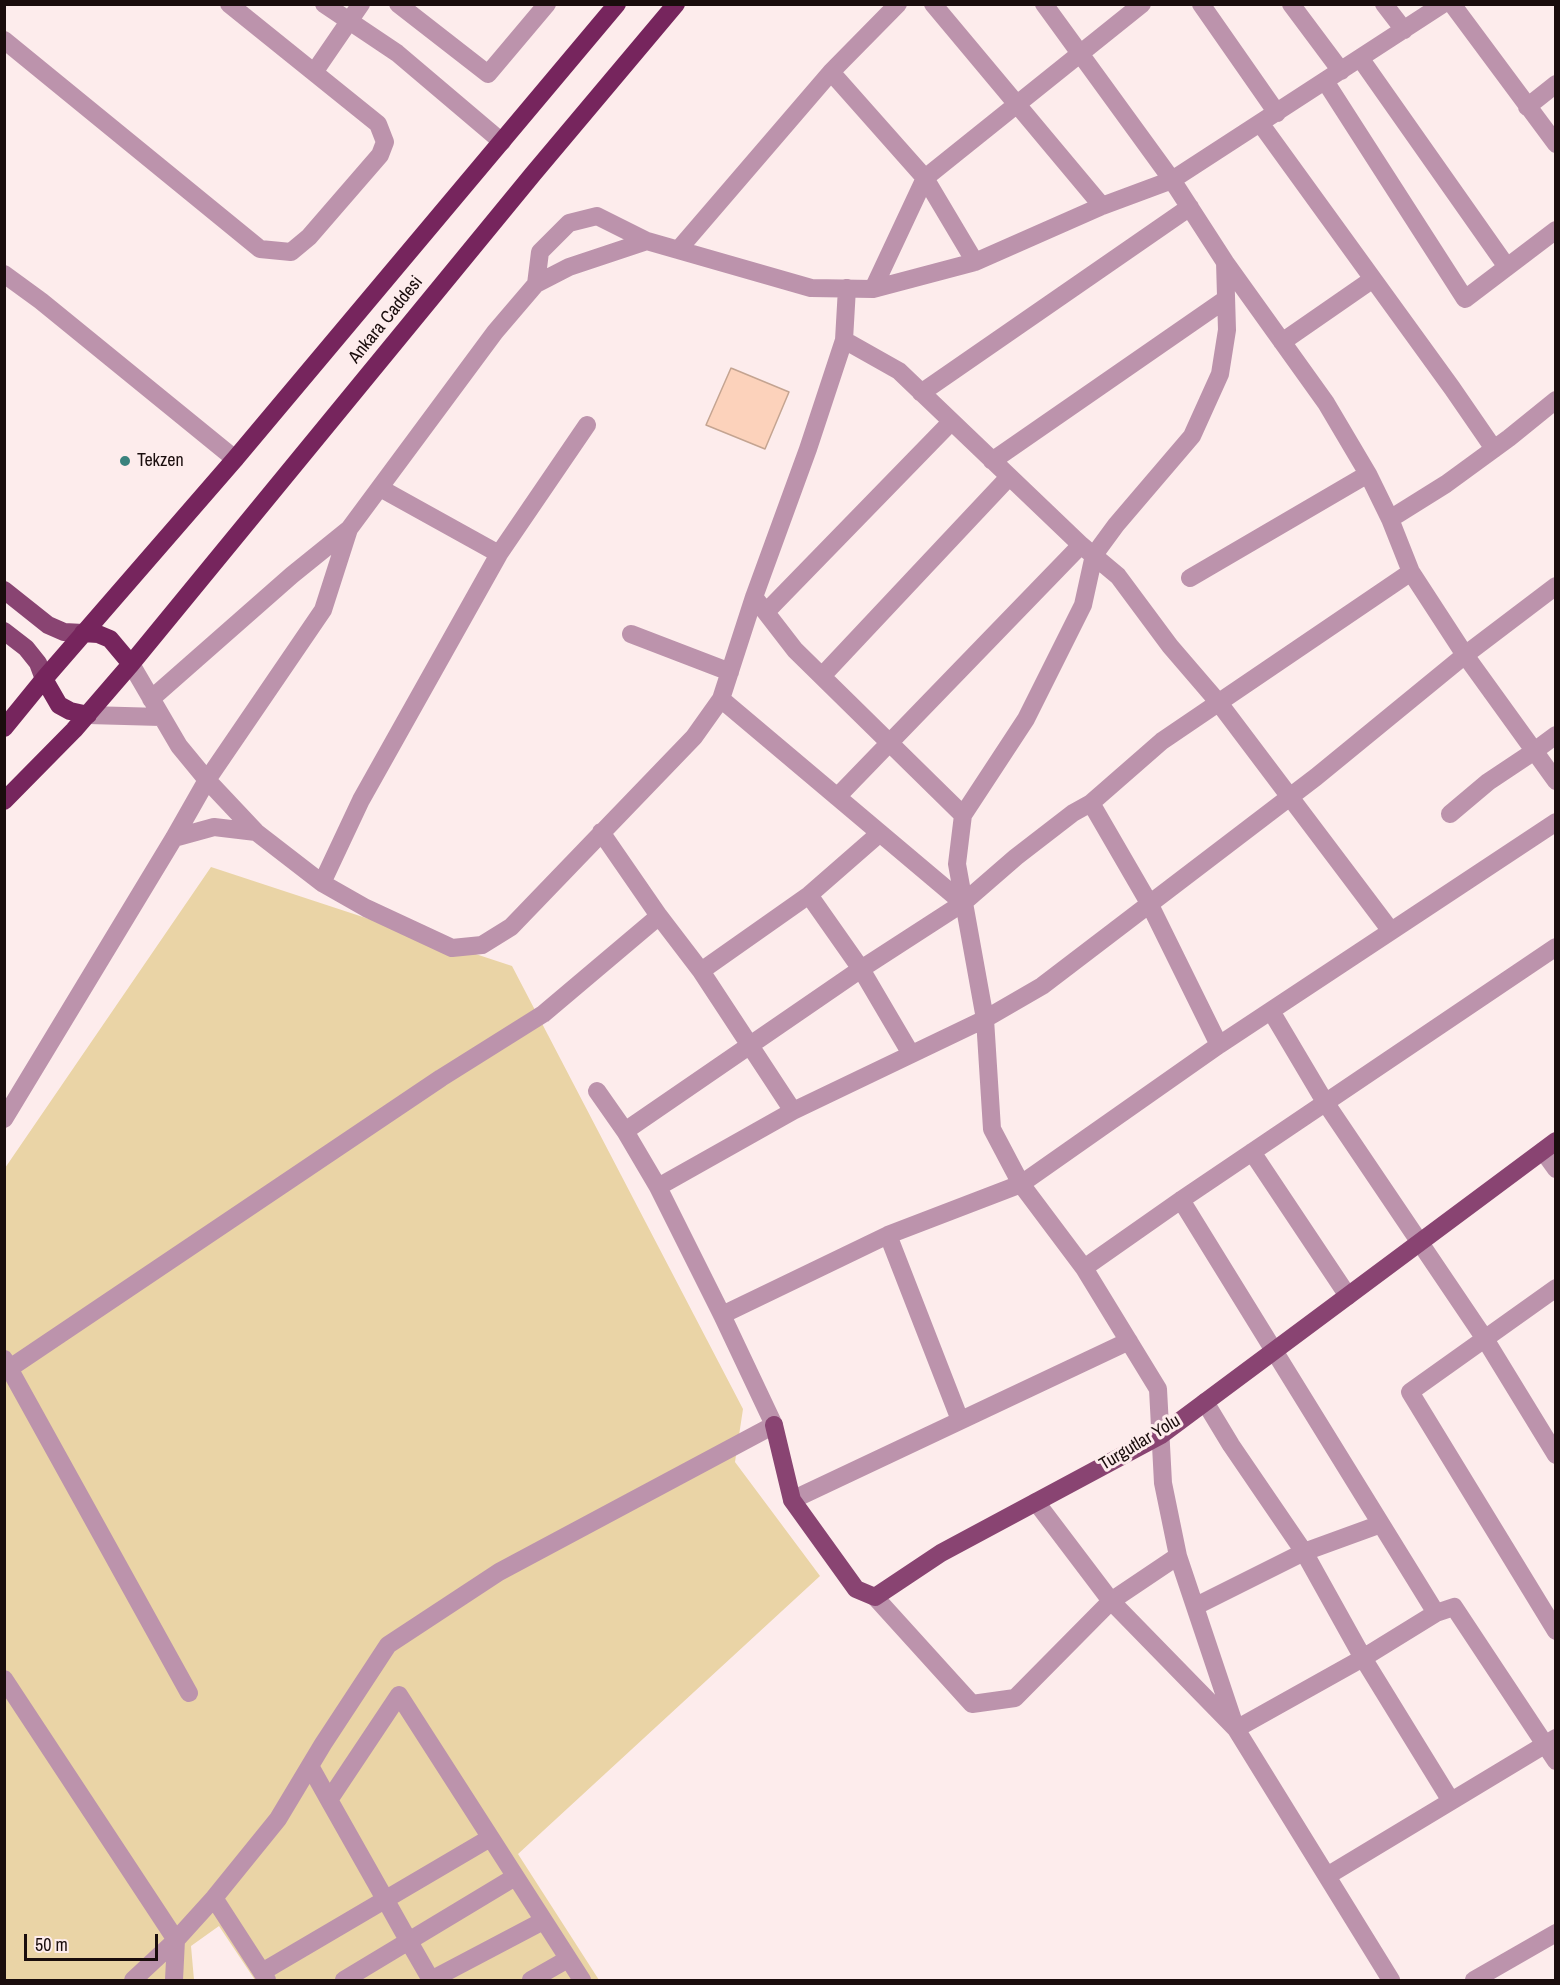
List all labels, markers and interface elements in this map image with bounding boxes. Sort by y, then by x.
street label: Ankara Caddesi [344,272,428,368]
place label: Tekzen [137,450,184,472]
marker: Tekzen [118,454,132,468]
street label: Turgutlar Yolu [1096,1410,1184,1476]
scale bar [27,1922,160,1960]
text: 50 m [35,1932,68,1957]

